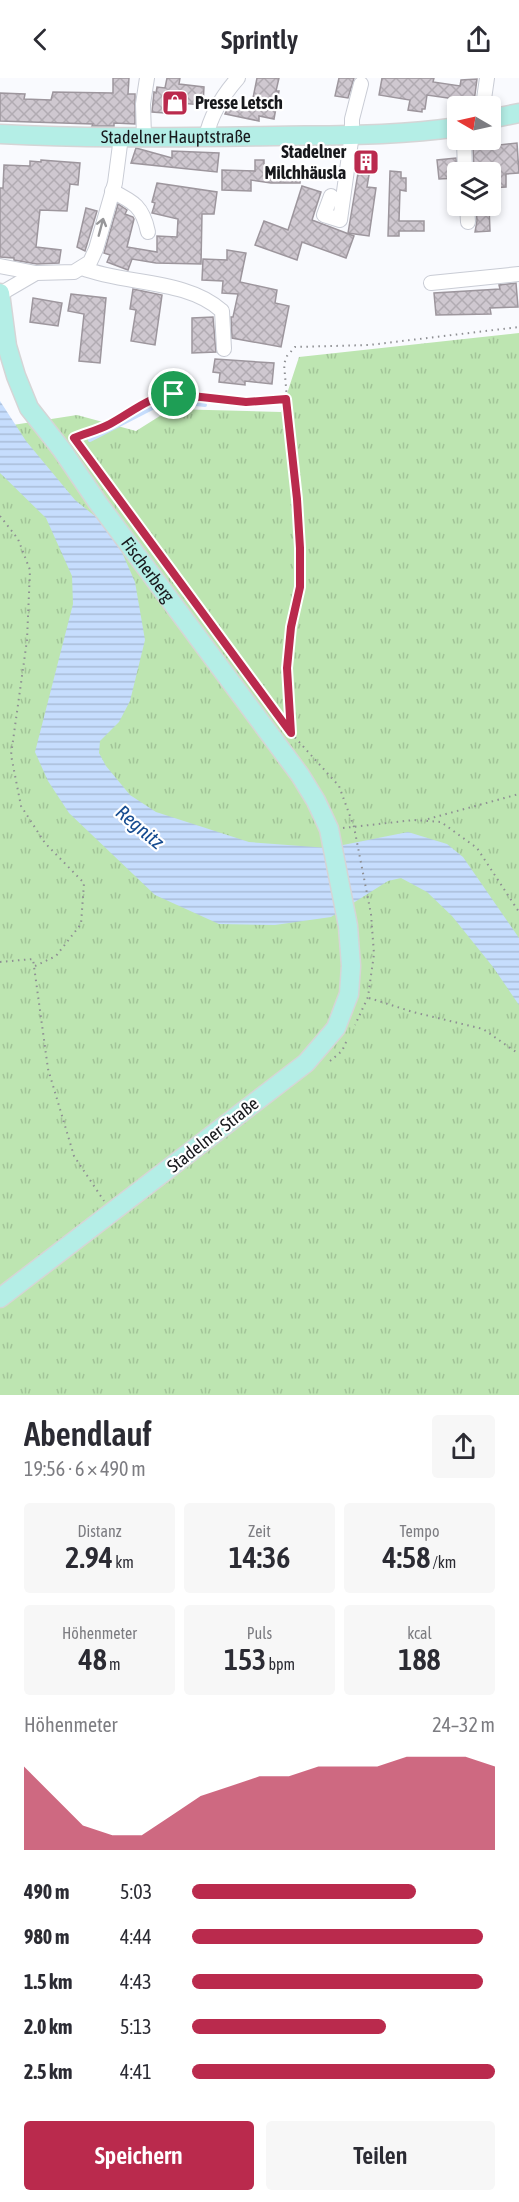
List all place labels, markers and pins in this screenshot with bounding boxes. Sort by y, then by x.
shop icon: Presse Letsch [160,88,190,118]
place label: Presse Letsch [195,92,283,113]
place label: Stadelner Milchhäusla [265,141,347,183]
building icon: Stadelner Milchhäusla [351,147,381,177]
pin [148,368,199,419]

